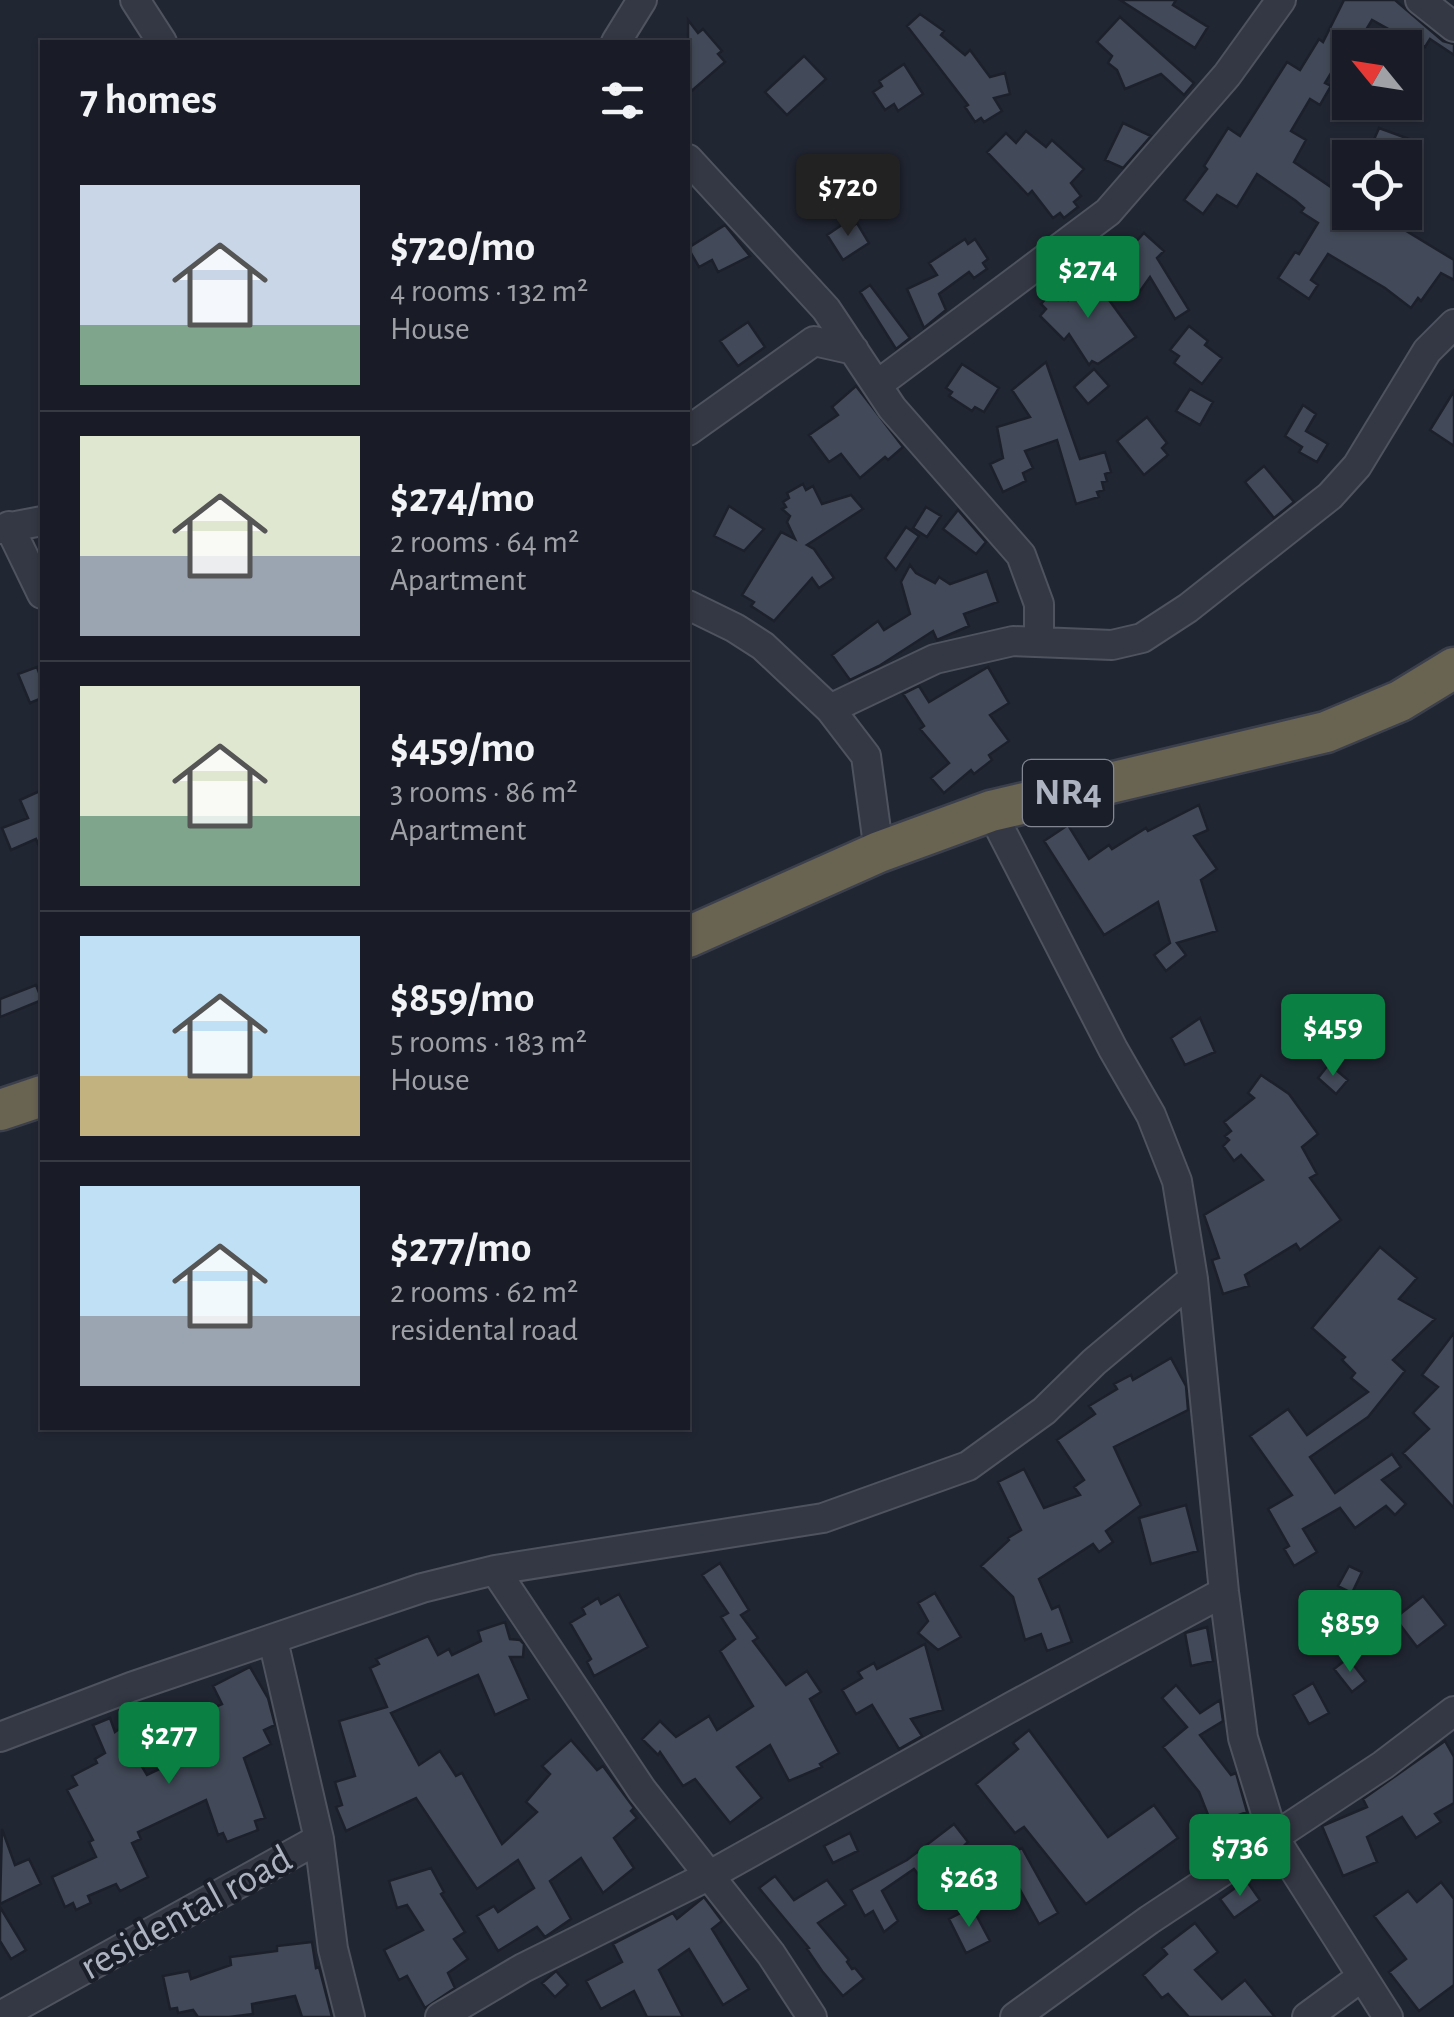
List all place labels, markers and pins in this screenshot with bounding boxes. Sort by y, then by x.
pin: $720 [789,154,907,239]
pin: $274 [1029,236,1147,321]
pin: $459 [1274,994,1392,1079]
pin: $859 [1291,1590,1409,1675]
pin: $277 [110,1702,228,1787]
pin: $736 [1181,1814,1299,1899]
pin: $263 [910,1845,1028,1930]

